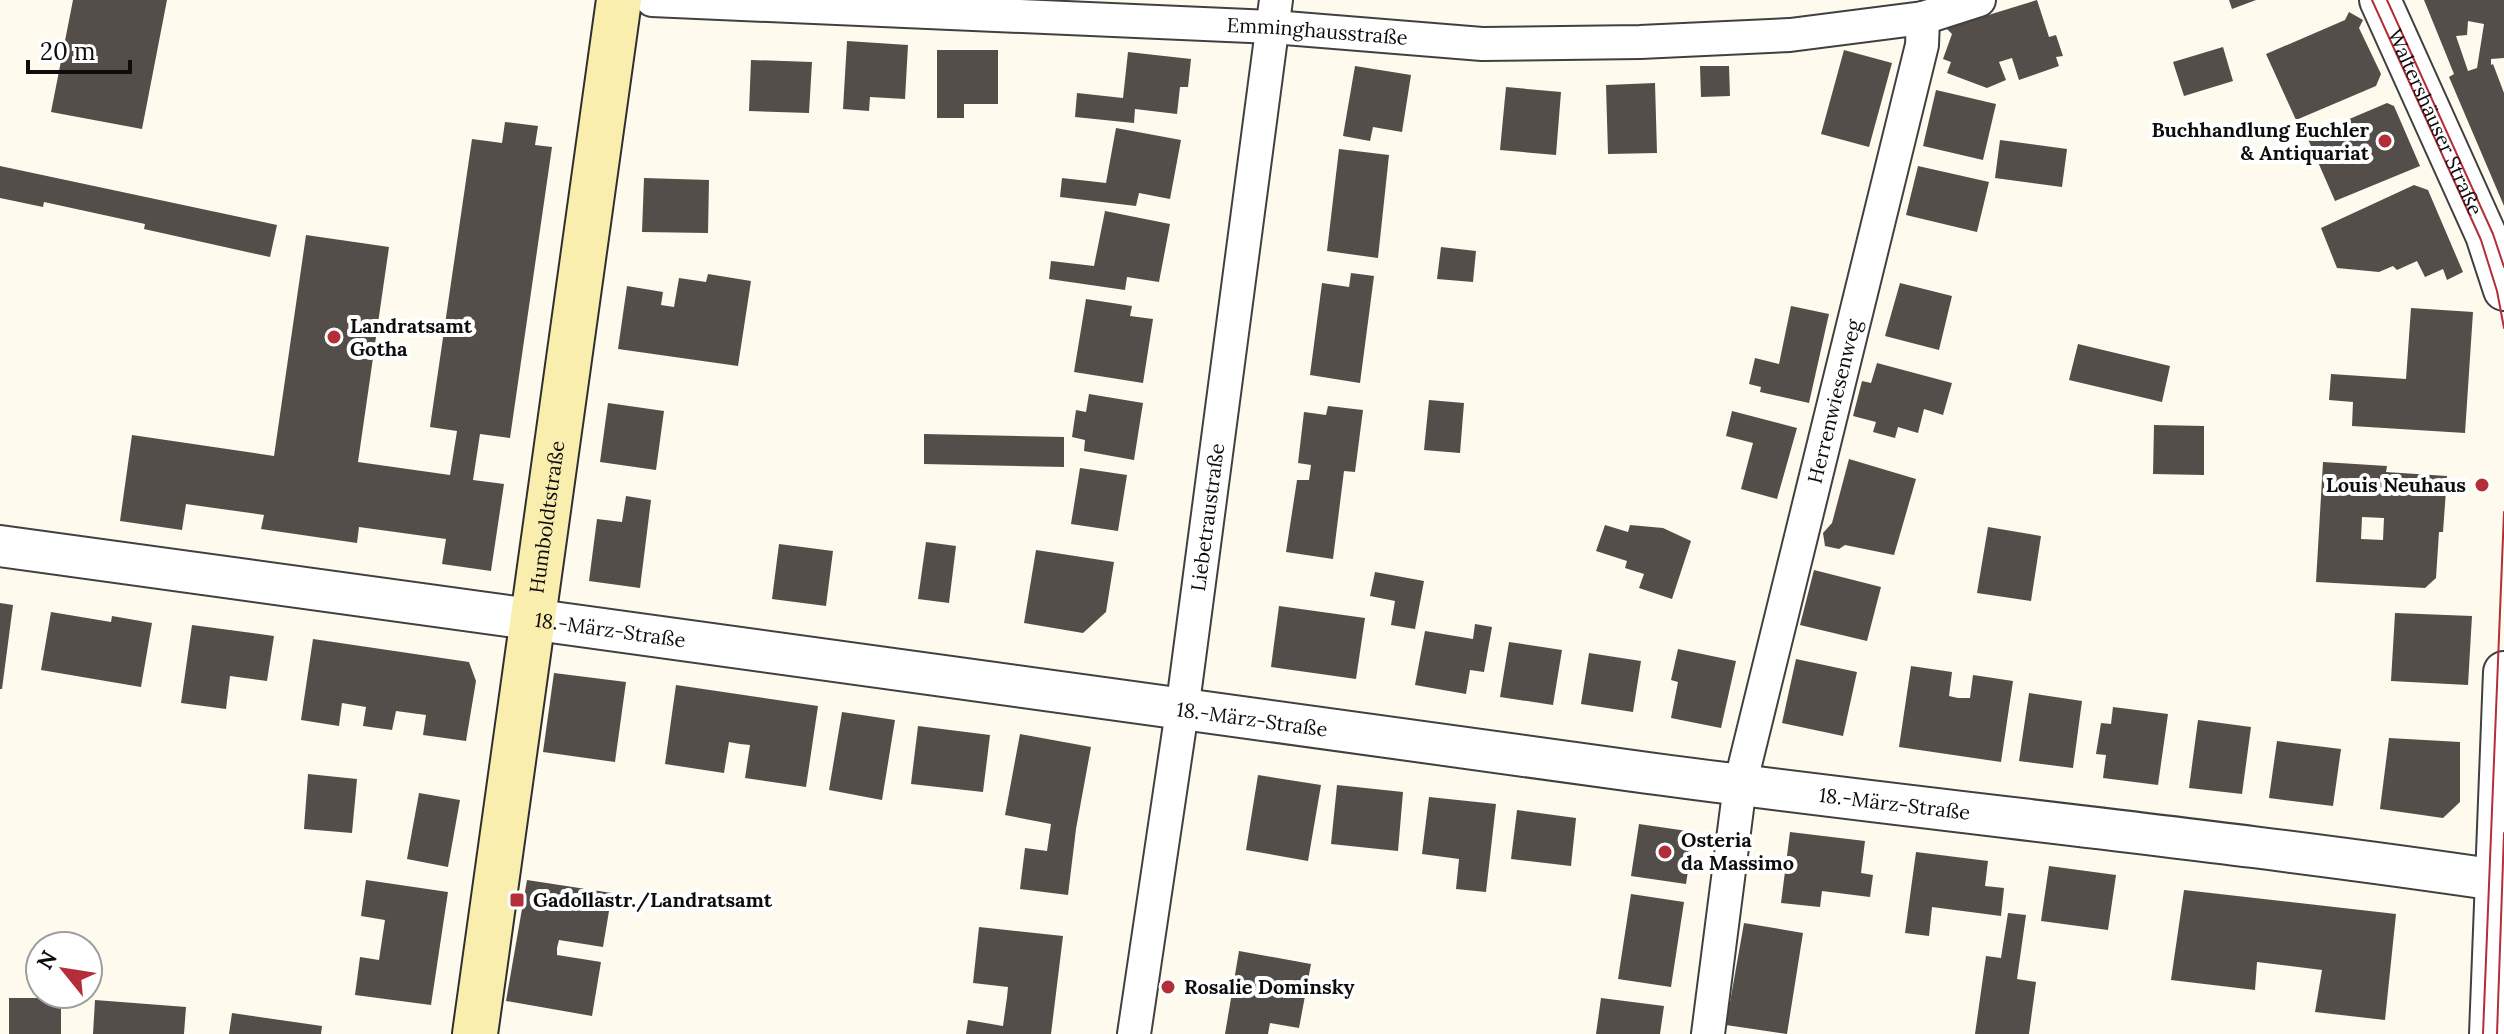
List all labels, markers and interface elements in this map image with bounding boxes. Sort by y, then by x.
street label: Emminghausstraße [1226,12,1409,50]
scale bar [28,24,130,74]
street label: Waltershäuser Straße [2383,25,2489,219]
text: 20 m [40,36,96,67]
place label: Buchhandlung Euchler & Antiquariat [2151,117,2370,165]
marker: Buchhandlung Euchler & Antiquariat [2376,132,2394,150]
place label: Landratsamt Gotha [350,313,473,361]
street label: Herrenwiesenweg [1802,316,1866,486]
marker: Landratsamt Gotha [325,328,343,346]
street label: Humboldtstraße [524,439,570,595]
street label: Liebetraustraße [1185,441,1229,593]
place label: Louis Neuhaus [2326,472,2466,497]
marker: Louis Neuhaus [2473,476,2491,494]
street label: 18.-März-Straße [533,607,688,652]
street label: 18.-März-Straße [1175,696,1329,742]
street label: 18.-März-Straße [1818,782,1972,825]
place label: Osteria da Massimo [1681,827,1794,875]
marker: Osteria da Massimo [1656,843,1674,861]
place label: Gadollastr./Landratsamt [533,887,773,913]
marker: Gadollastr./Landratsamt [508,891,526,909]
north arrow [24,930,104,1010]
text: N [30,946,63,974]
place label: Rosalie Dominsky [1184,974,1355,999]
marker: Rosalie Dominsky [1159,978,1177,996]

